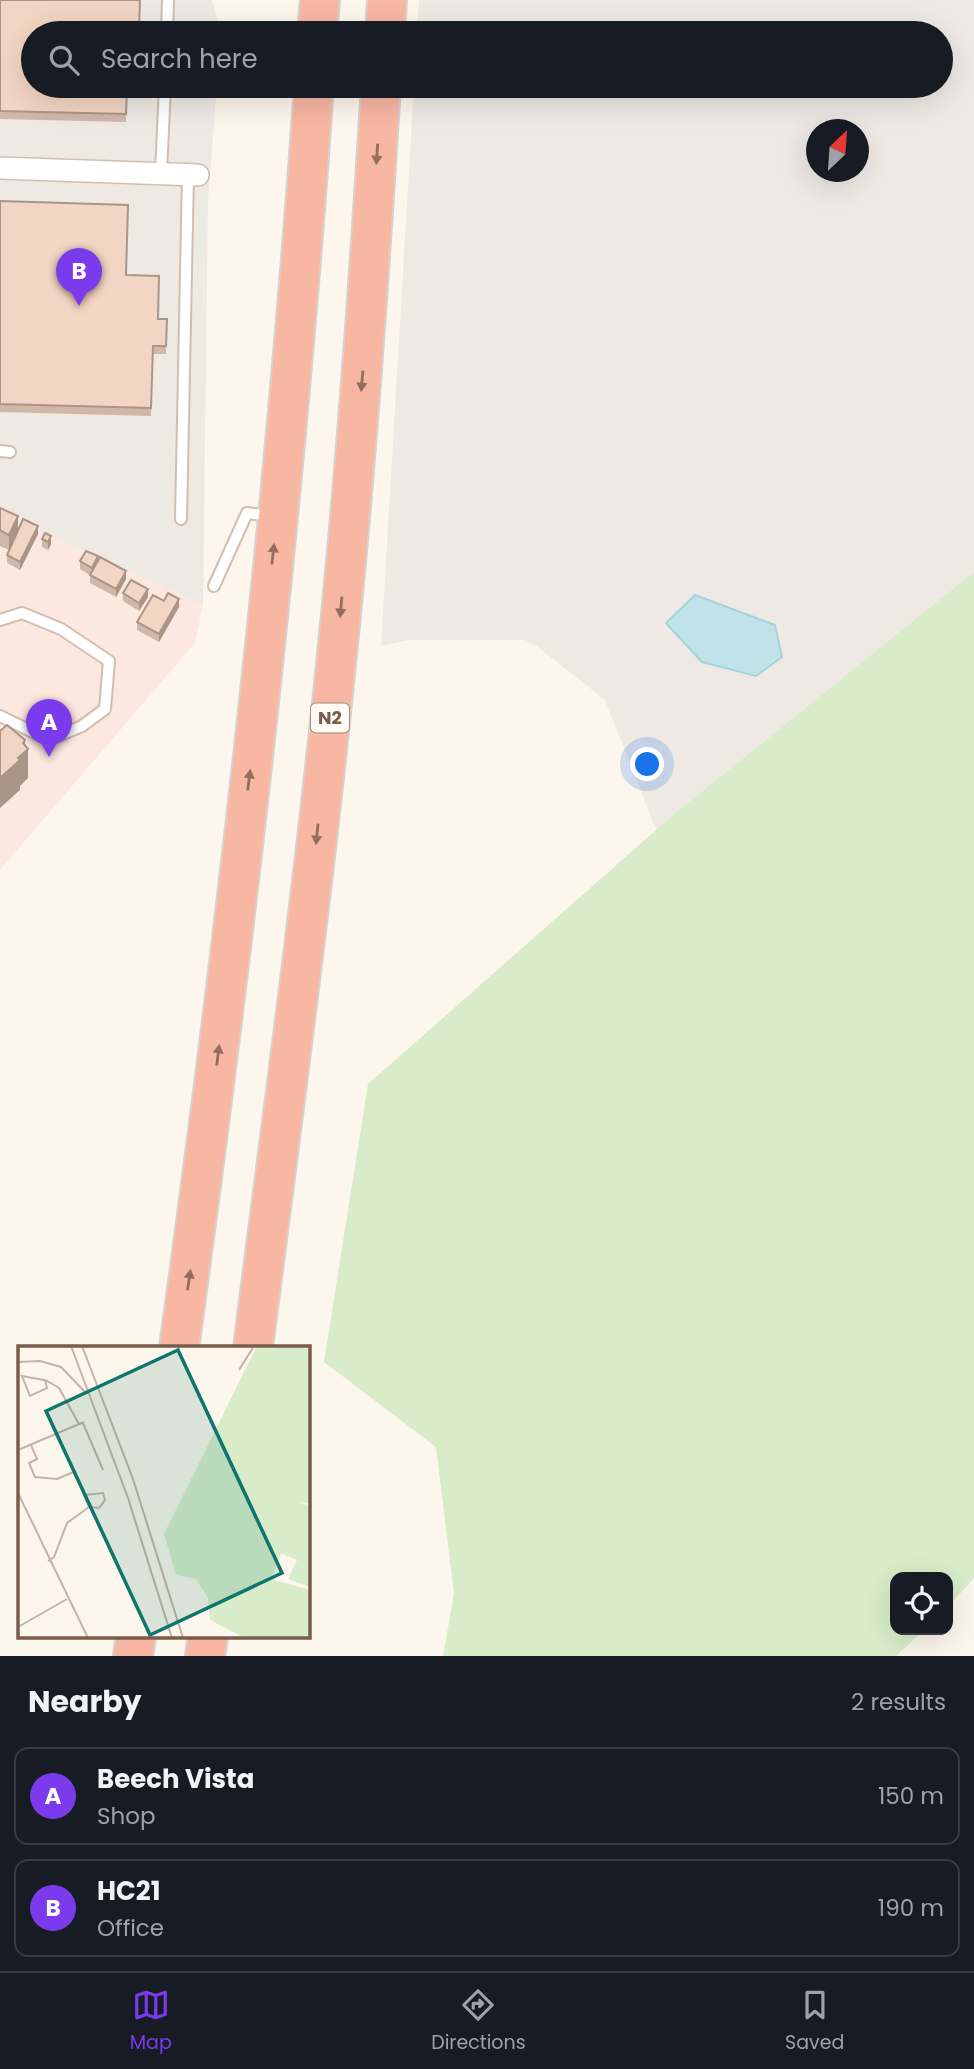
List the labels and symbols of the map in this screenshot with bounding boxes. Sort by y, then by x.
north arrow [806,119,869,182]
one-way arrow [371,143,382,165]
pin: B [56,248,102,306]
one-way arrow [356,370,367,392]
one-way arrow [267,543,278,565]
one-way arrow [335,597,346,619]
pin: A [26,699,72,757]
road number: N2 [311,704,349,732]
your location [630,747,664,781]
one-way arrow [244,769,255,791]
one-way arrow [312,823,323,845]
one-way arrow [212,1044,223,1066]
one-way arrow [183,1269,194,1291]
inset map [18,1346,310,1638]

